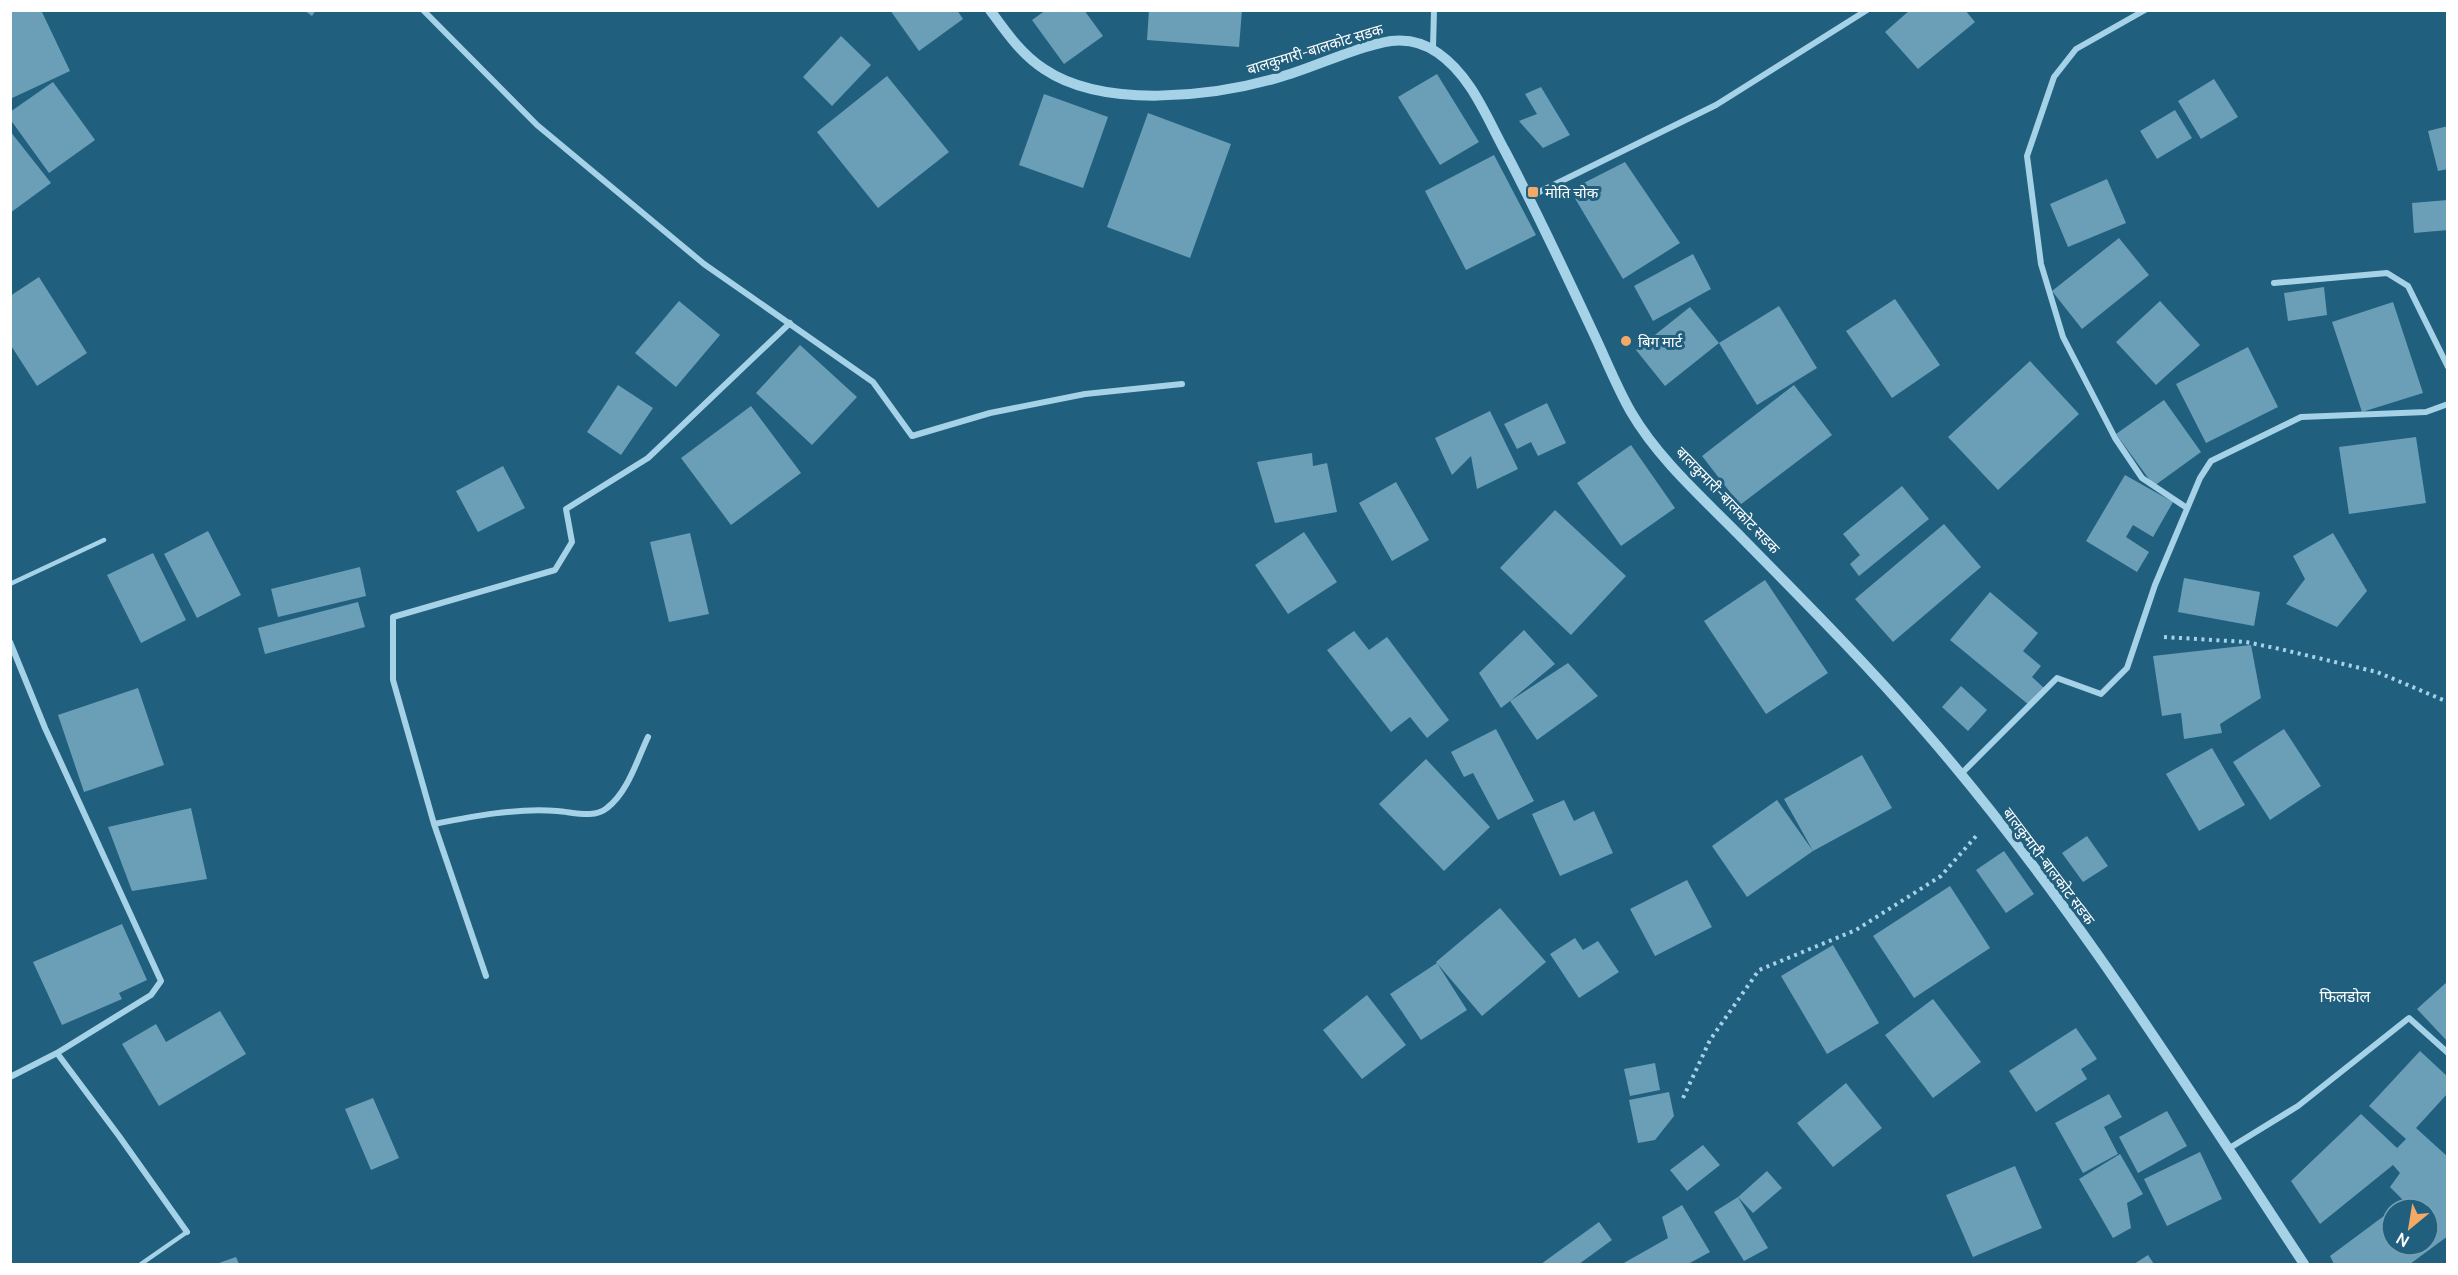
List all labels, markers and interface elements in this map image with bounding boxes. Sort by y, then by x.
street label: बालकुमारी-बालकोट सडक [1244,18,1386,80]
place label: मोति चोक [1545,182,1599,203]
marker: मोति चोक [1526,185,1540,199]
place label: बिग मार्ट [1638,331,1683,352]
marker: बिग मार्ट [1619,334,1633,348]
street label: बालकुमारी-बालकोट सडक [1671,442,1785,559]
street label: बालकुमारी-बालकोट सडक [1998,803,2100,929]
district label: फिलडोल [2320,985,2372,1007]
north arrow [2380,1197,2440,1257]
text: N [2392,1228,2413,1252]

